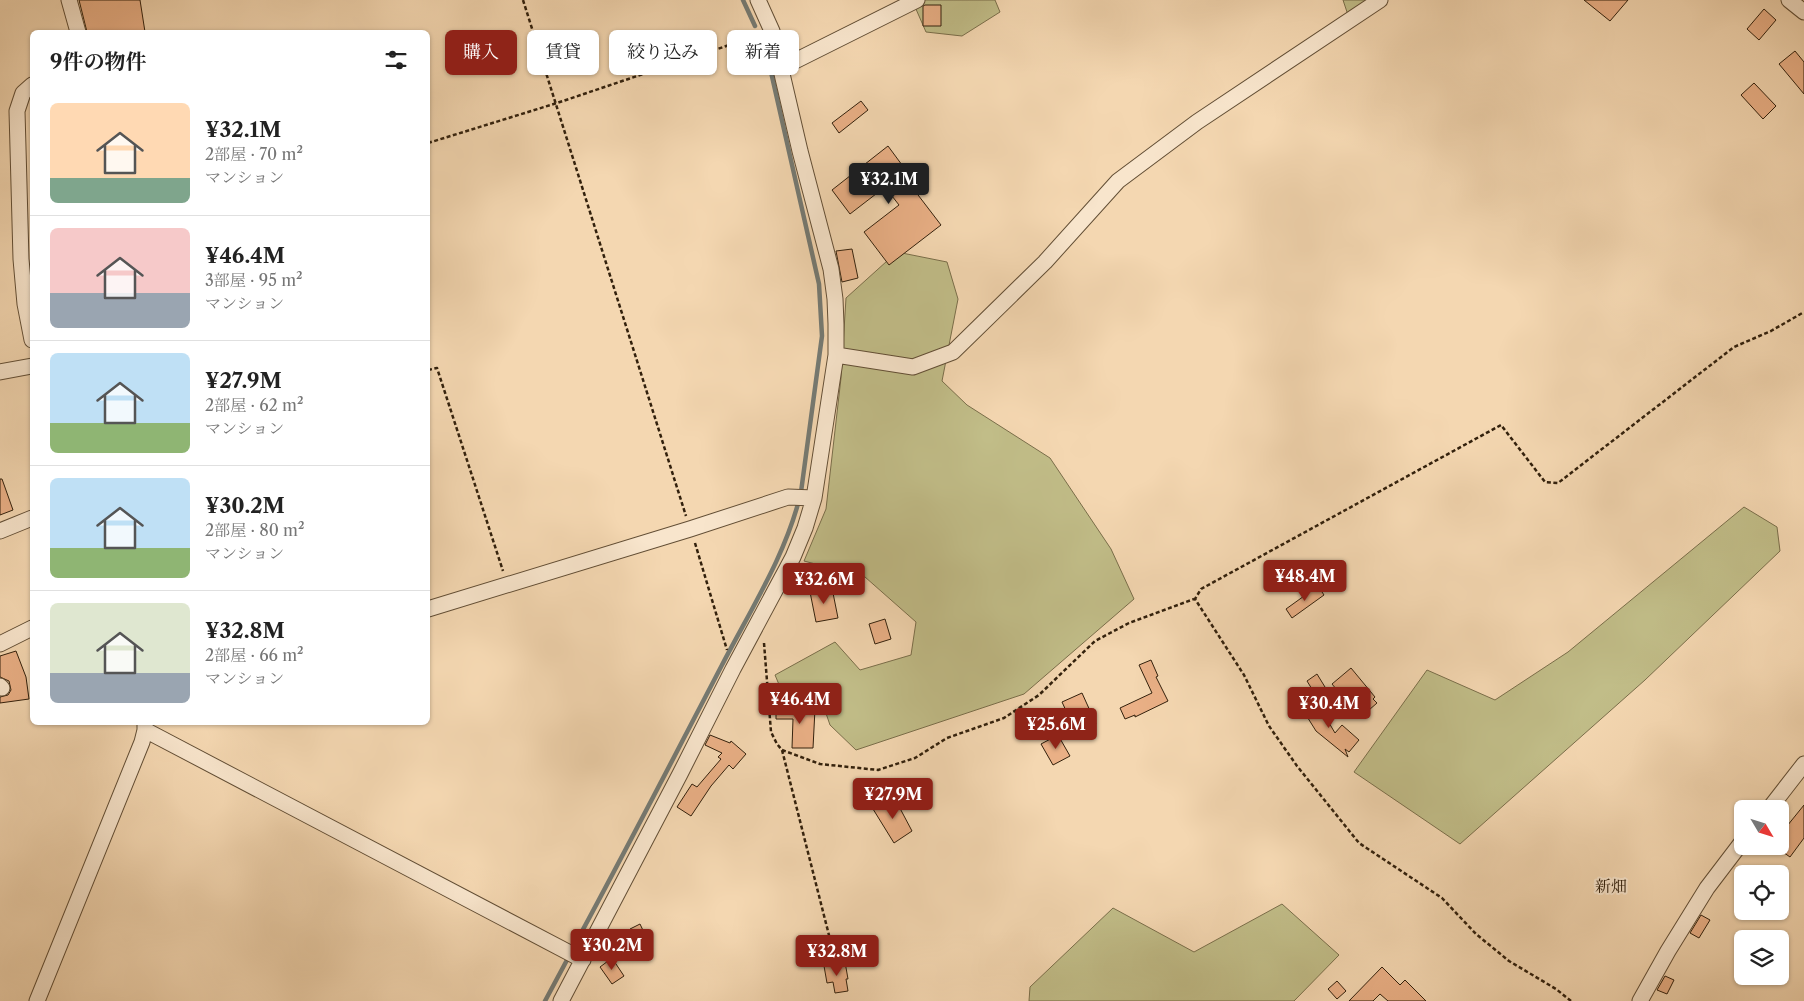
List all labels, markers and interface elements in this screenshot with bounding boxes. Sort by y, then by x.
chip: 購入 [445,30,517,75]
chip: 賃貸 [527,30,599,75]
chip: 絞り込み [609,30,717,75]
chip: 新着 [727,30,799,75]
icon: filters [382,46,410,74]
text: 9件の物件 [50,49,147,74]
text: ¥32.1M [205,117,281,142]
icon: home [90,123,150,183]
text: 2部屋 · 70 m² [205,144,303,164]
pin: ¥32.1M [848,162,930,205]
text: マンション [205,167,284,187]
text: ¥32.1M [860,169,918,189]
text: ¥46.4M [205,243,285,268]
icon: home [90,248,150,308]
text: 3部屋 · 95 m² [205,270,303,290]
text: マンション [205,293,284,313]
text: ¥27.9M [205,368,282,393]
icon: home [90,373,150,433]
text: 2部屋 · 62 m² [205,395,304,415]
text: マンション [205,418,284,438]
text: ¥30.2M [205,493,285,518]
icon: home [90,498,150,558]
text: 2部屋 · 80 m² [205,520,305,540]
text: マンション [205,543,284,563]
pin: ¥48.4M [1264,560,1346,602]
pin: ¥32.6M [783,562,865,605]
text: ¥48.4M [1274,566,1336,586]
text: ¥32.6M [794,569,854,589]
text: ¥32.8M [205,618,285,643]
icon: home [90,623,150,683]
text: 2部屋 · 66 m² [205,645,304,665]
text: マンション [205,668,284,688]
pin: ¥46.4M [759,682,841,725]
pin: ¥30.4M [1288,686,1370,729]
text: ¥46.4M [770,689,830,709]
text: ¥30.4M [1299,693,1359,713]
pin: ¥25.6M [1015,708,1097,750]
text: ¥25.6M [1026,714,1086,734]
pin: ¥27.9M [852,778,934,820]
text: ¥27.9M [864,784,922,804]
north arrow [1734,800,1789,855]
map controls [1734,800,1789,985]
button: locate [1734,865,1789,920]
district label: 新畑 [1595,876,1627,896]
pin: ¥30.2M [571,928,653,971]
button: layers [1734,930,1789,985]
pin: ¥32.8M [796,934,878,977]
text: ¥30.2M [582,935,642,955]
text: ¥32.8M [807,941,867,961]

